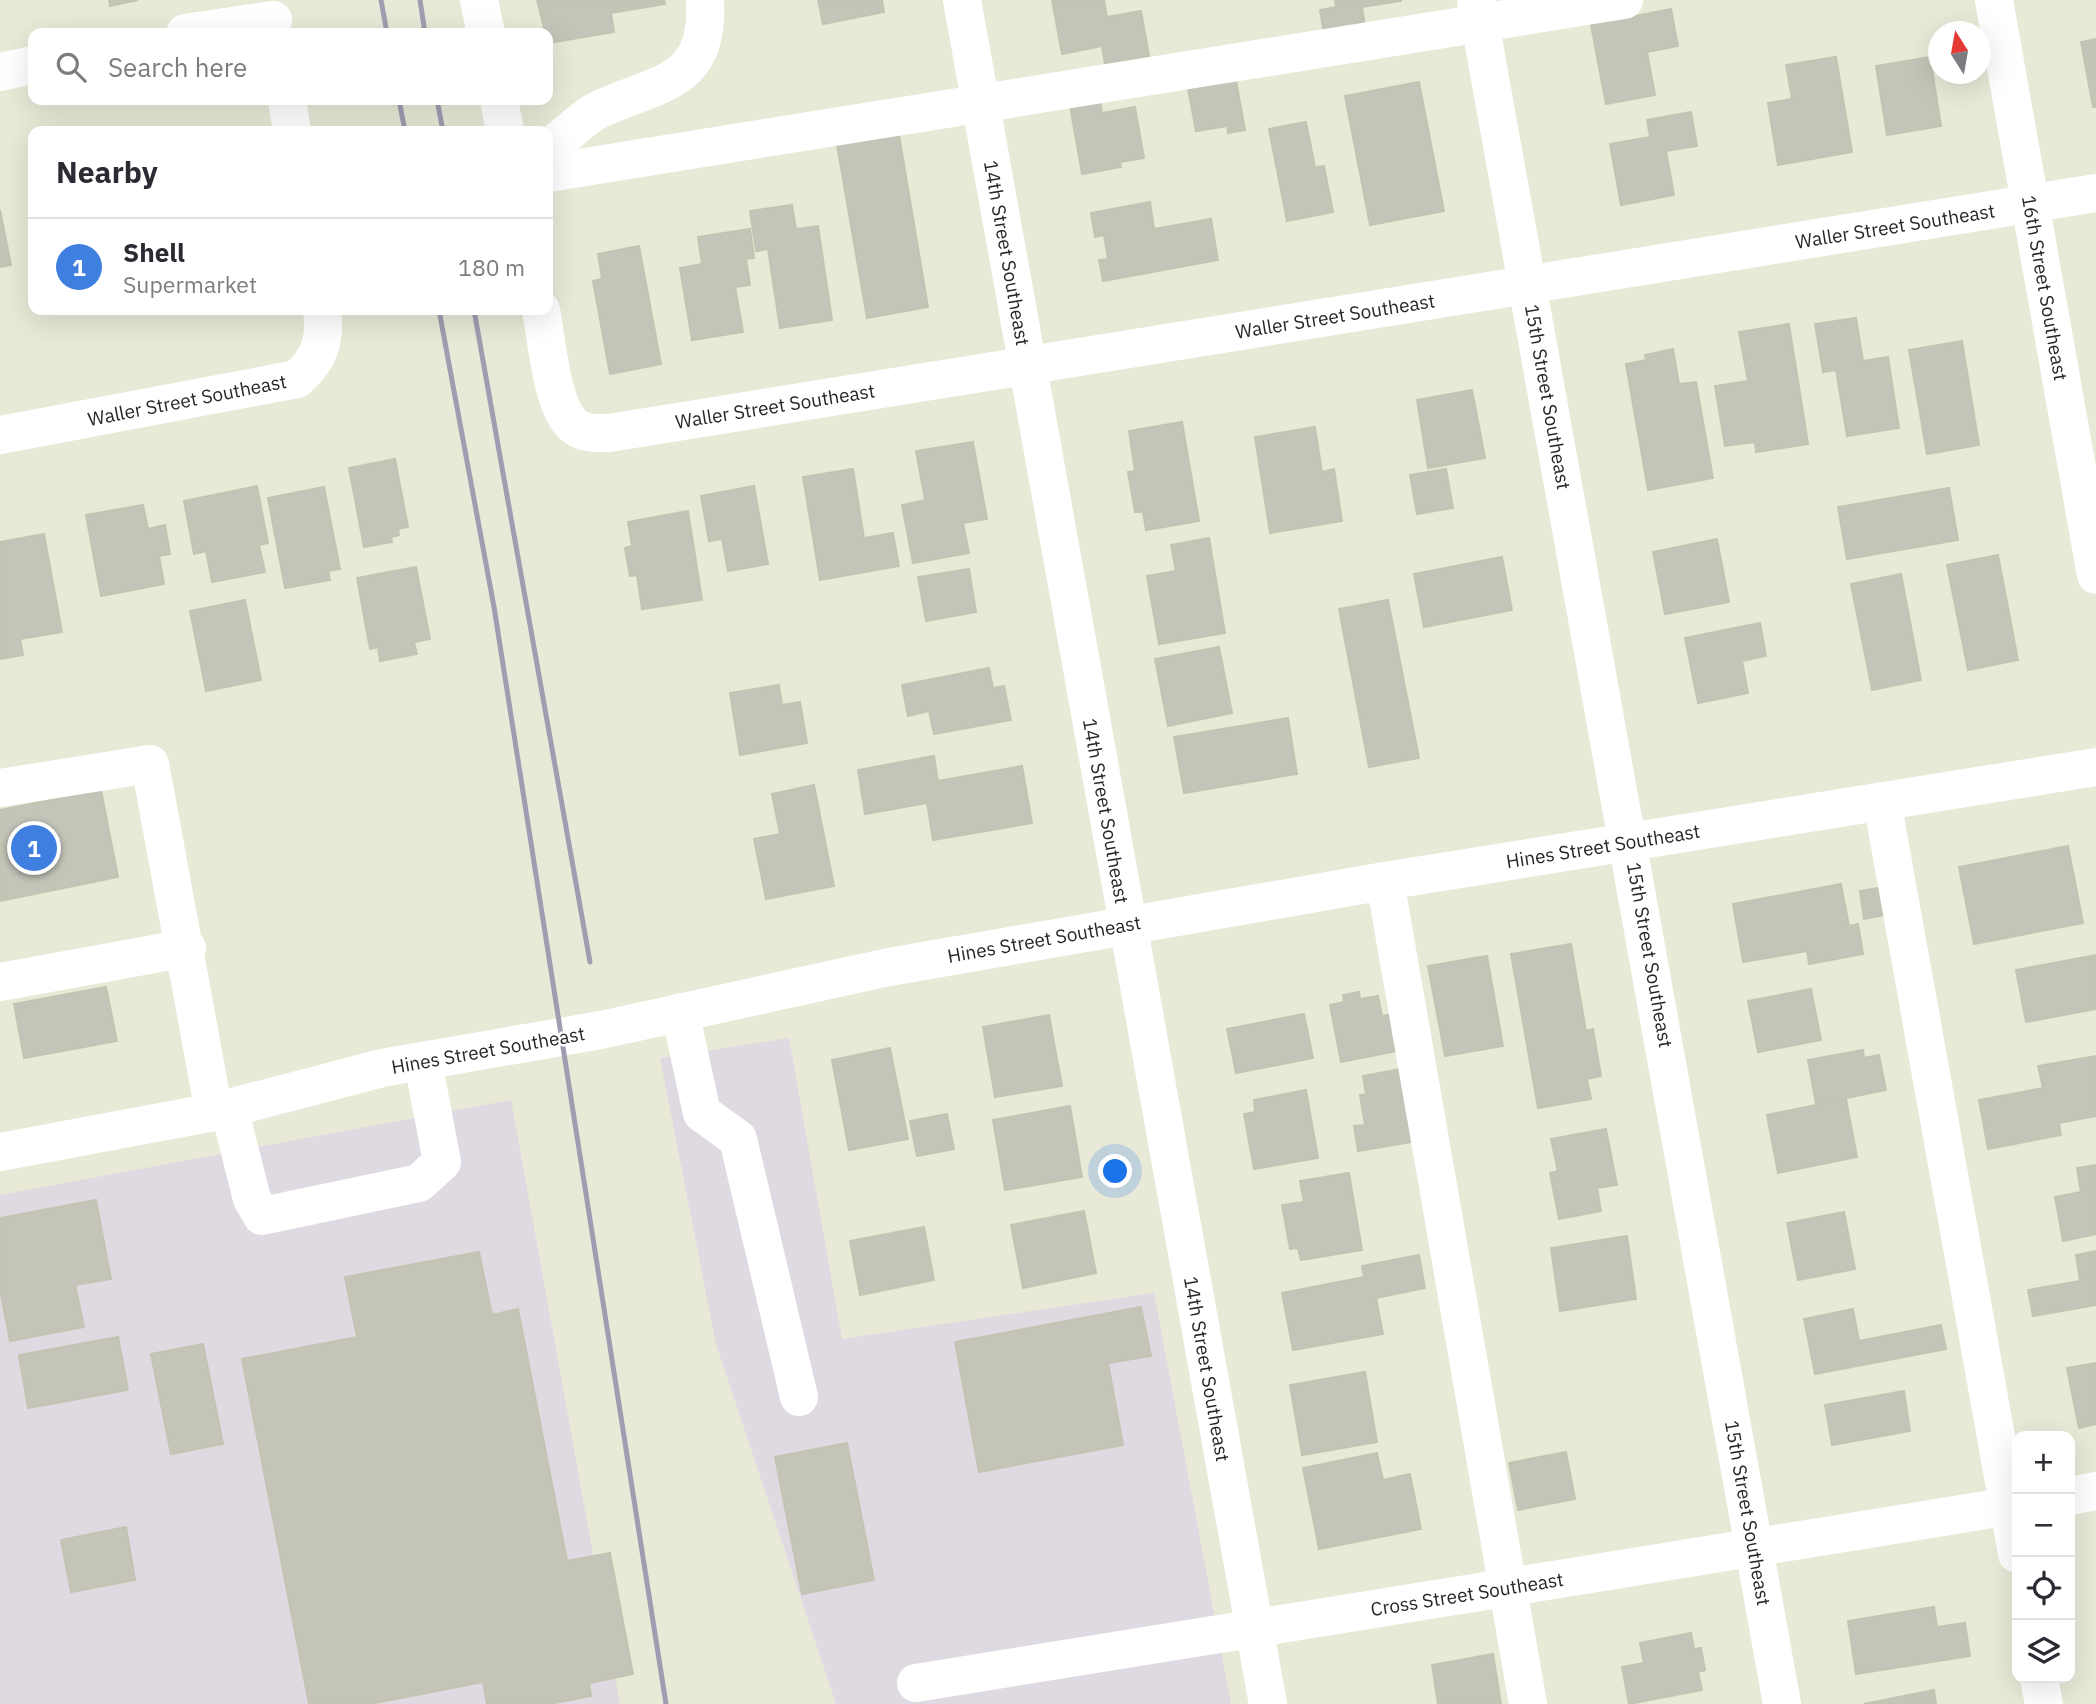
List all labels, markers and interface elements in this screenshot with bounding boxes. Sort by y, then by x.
north arrow [1928,21,1991,84]
search box [28,28,553,105]
icon: search [52,48,90,86]
text: Search here [108,50,247,84]
text: Nearby [56,152,158,191]
street label: 14th Street Southeast [979,159,1035,347]
street label: 16th Street Southeast [2017,194,2073,382]
street label: Waller Street Southeast [1793,198,1997,254]
text: Shell [123,235,185,269]
text: 1 [72,252,86,282]
text: 180 m [458,252,525,282]
text: Supermarket [123,269,257,299]
street label: Waller Street Southeast [1233,288,1437,344]
street label: 15th Street Southeast [1520,303,1576,491]
street label: Waller Street Southeast [86,369,288,431]
street label: Waller Street Southeast [673,378,877,434]
street label: 14th Street Southeast [1078,717,1134,905]
street label: Hines Street Southeast [1504,819,1702,873]
pin: 1 [11,822,57,874]
street label: 15th Street Southeast [1622,861,1678,1049]
street label: Hines Street Southeast [945,910,1143,968]
street label: Hines Street Southeast [389,1021,587,1079]
your location [1098,1154,1132,1188]
street label: 14th Street Southeast [1179,1275,1235,1463]
street label: 15th Street Southeast [1720,1419,1776,1607]
map controls [2012,1431,2075,1683]
button: + [2012,1431,2075,1494]
button: − [2012,1494,2075,1557]
button: locate [2012,1557,2075,1620]
street label: Cross Street Southeast [1369,1567,1565,1621]
button: layers [2012,1620,2075,1683]

